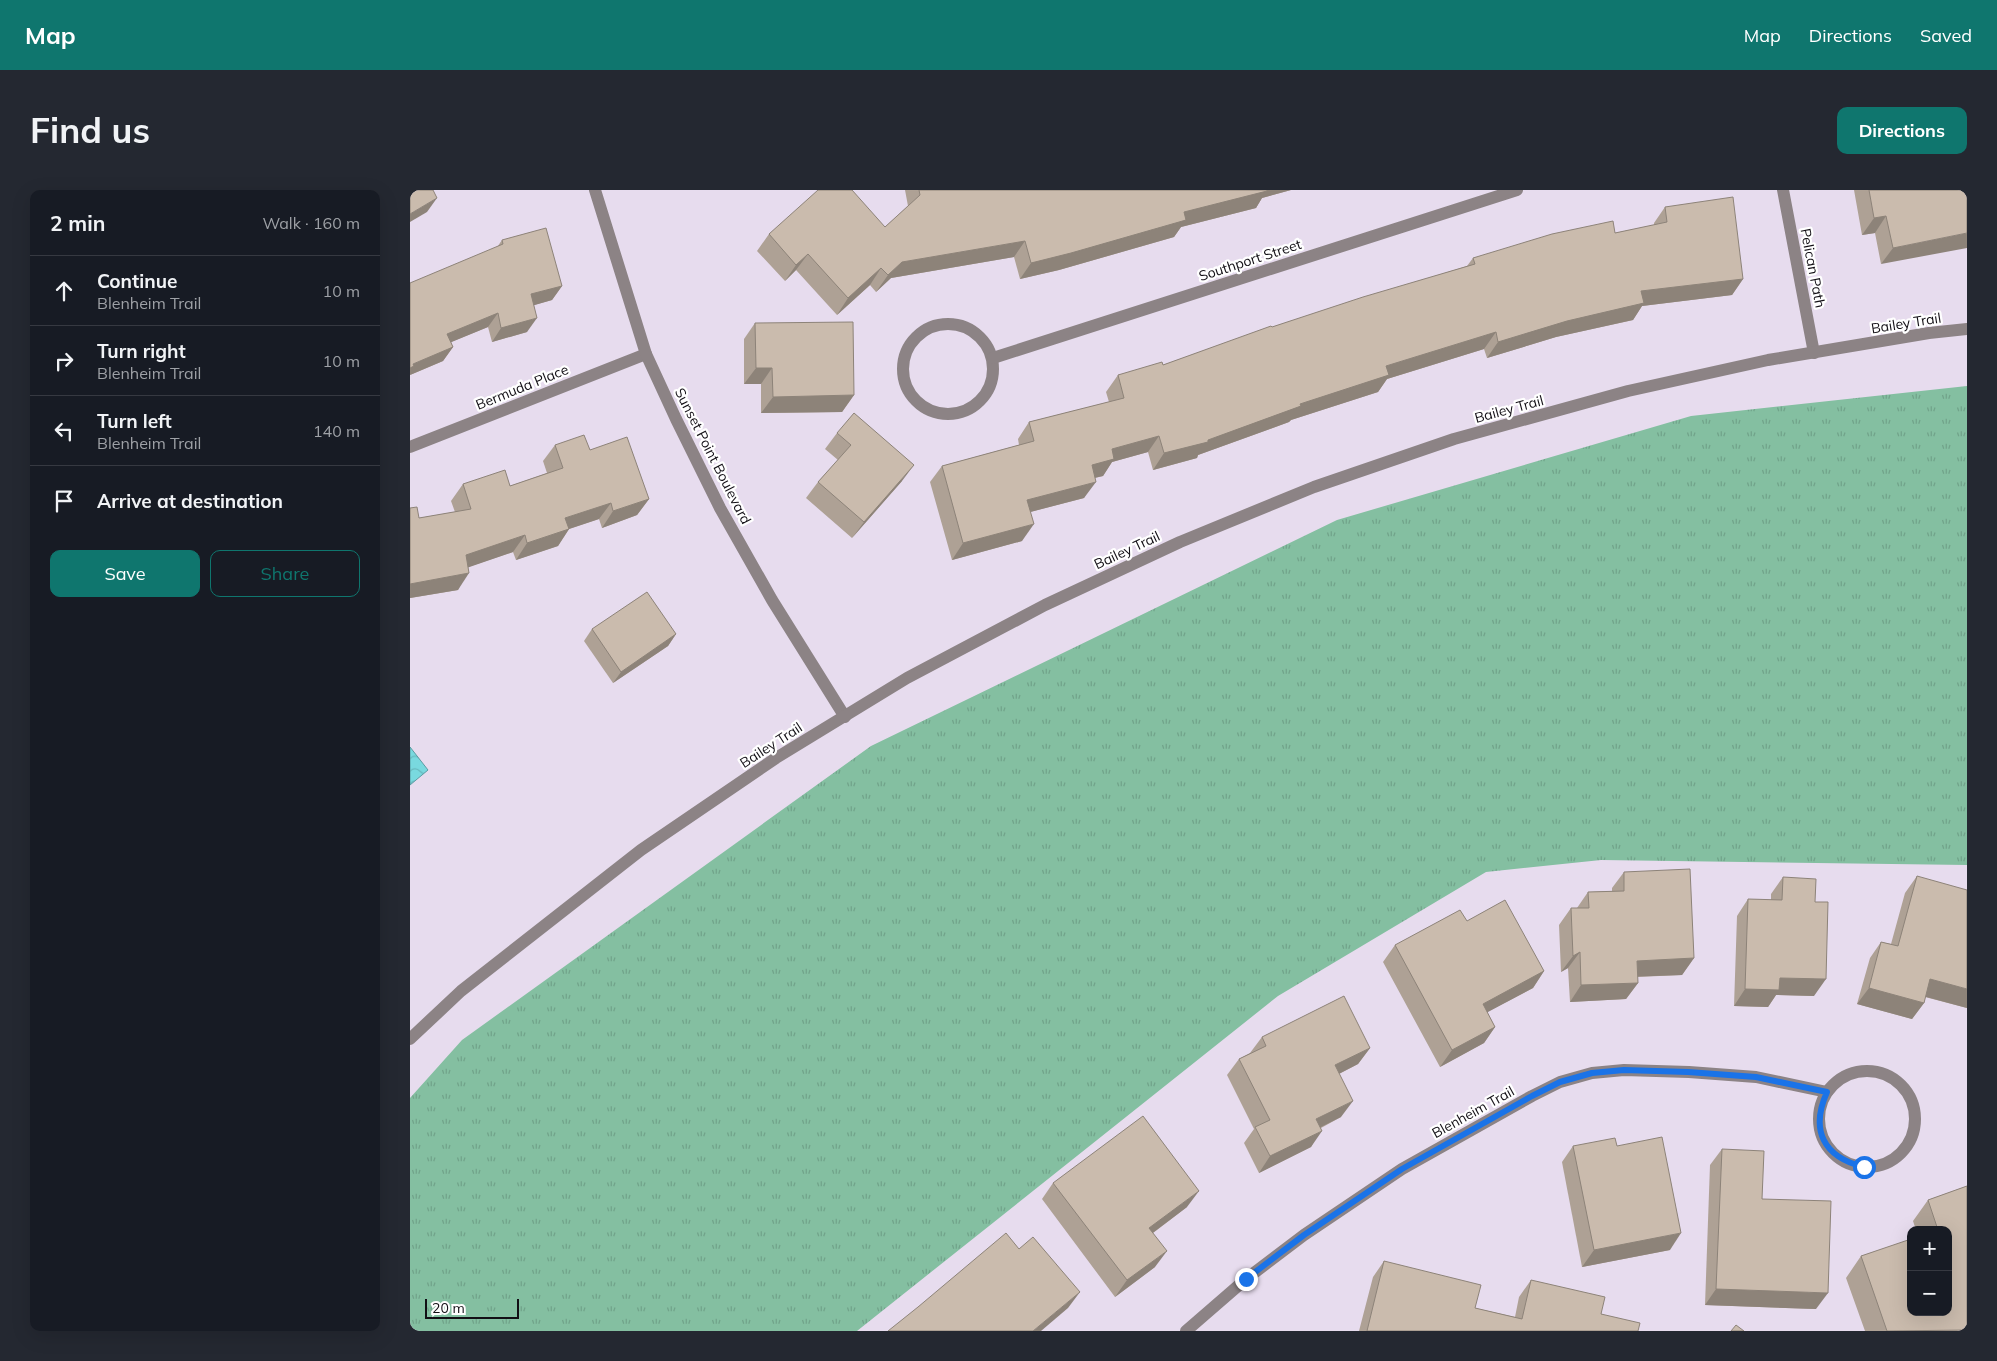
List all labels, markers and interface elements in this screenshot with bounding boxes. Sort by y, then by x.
text: Map [25,20,76,50]
text: Map [1744,24,1781,47]
text: Directions [1809,24,1892,47]
text: Saved [1920,24,1972,47]
button: Directions [1837,107,1967,154]
text: Find us [30,108,150,152]
text: 2 min [50,210,105,236]
text: Walk · 160 m [262,213,360,233]
street label: Pelican Path [1796,227,1830,309]
street label: Southport Street [1196,235,1304,285]
text: Continue [97,269,177,293]
icon: ahead [50,277,78,305]
text: 10 m [323,281,360,301]
text: Blenheim Trail [97,293,201,313]
street label: Bailey Trail [1870,309,1942,337]
text: Turn right [97,339,186,363]
icon: right [50,347,78,375]
text: 10 m [323,351,360,371]
street label: Bermuda Place [473,360,571,414]
text: Blenheim Trail [97,363,201,383]
street label: Sunset Point Boulevard [671,385,755,527]
street label: Bailey Trail [1473,391,1545,427]
text: Turn left [97,409,172,433]
icon: left [50,417,78,445]
text: 140 m [313,421,360,441]
text: Blenheim Trail [97,433,201,453]
icon: arrive [50,487,78,515]
text: Arrive at destination [97,489,283,513]
street label: Bailey Trail [1091,527,1163,573]
button: Save [50,550,200,597]
button: Share [210,550,360,597]
street label: Bailey Trail [736,718,806,772]
street label: Blenheim Trail [1429,1082,1517,1142]
route start [1853,1156,1876,1179]
map controls [1907,1226,1952,1316]
button: + [1907,1226,1952,1271]
route end [1235,1268,1258,1291]
button: − [1907,1271,1952,1316]
scale bar [425,1296,519,1319]
text: 20 m [432,1299,465,1317]

